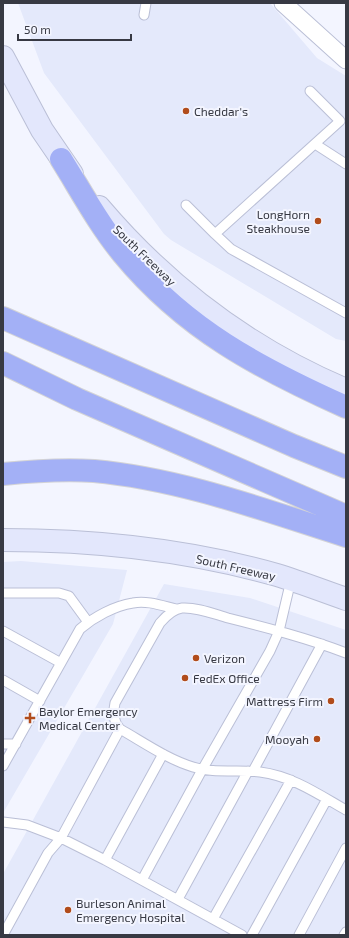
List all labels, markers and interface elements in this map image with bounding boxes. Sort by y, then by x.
scale bar [18,16,131,42]
text: 50 m [24,22,51,36]
place label: Cheddar's [194,104,248,118]
marker: Cheddar's [181,106,191,116]
place label: LongHorn Steakhouse [246,207,310,235]
marker: LongHorn Steakhouse [313,216,323,226]
street label: South Freeway [111,222,180,289]
street label: South Freeway [195,551,278,583]
place label: Verizon [204,651,245,665]
marker: Verizon [191,653,201,663]
place label: FedEx Office [193,671,260,685]
marker: FedEx Office [180,673,190,683]
place label: Mattress Firm [246,694,323,708]
marker: Mattress Firm [326,696,336,706]
place label: Baylor Emergency Medical Center [39,704,138,732]
marker: Baylor Emergency Medical Center [24,712,36,724]
place label: Mooyah [265,732,309,746]
marker: Mooyah [312,734,322,744]
place label: Burleson Animal Emergency Hospital [76,896,185,924]
marker: Burleson Animal Emergency Hospital [63,905,73,915]

